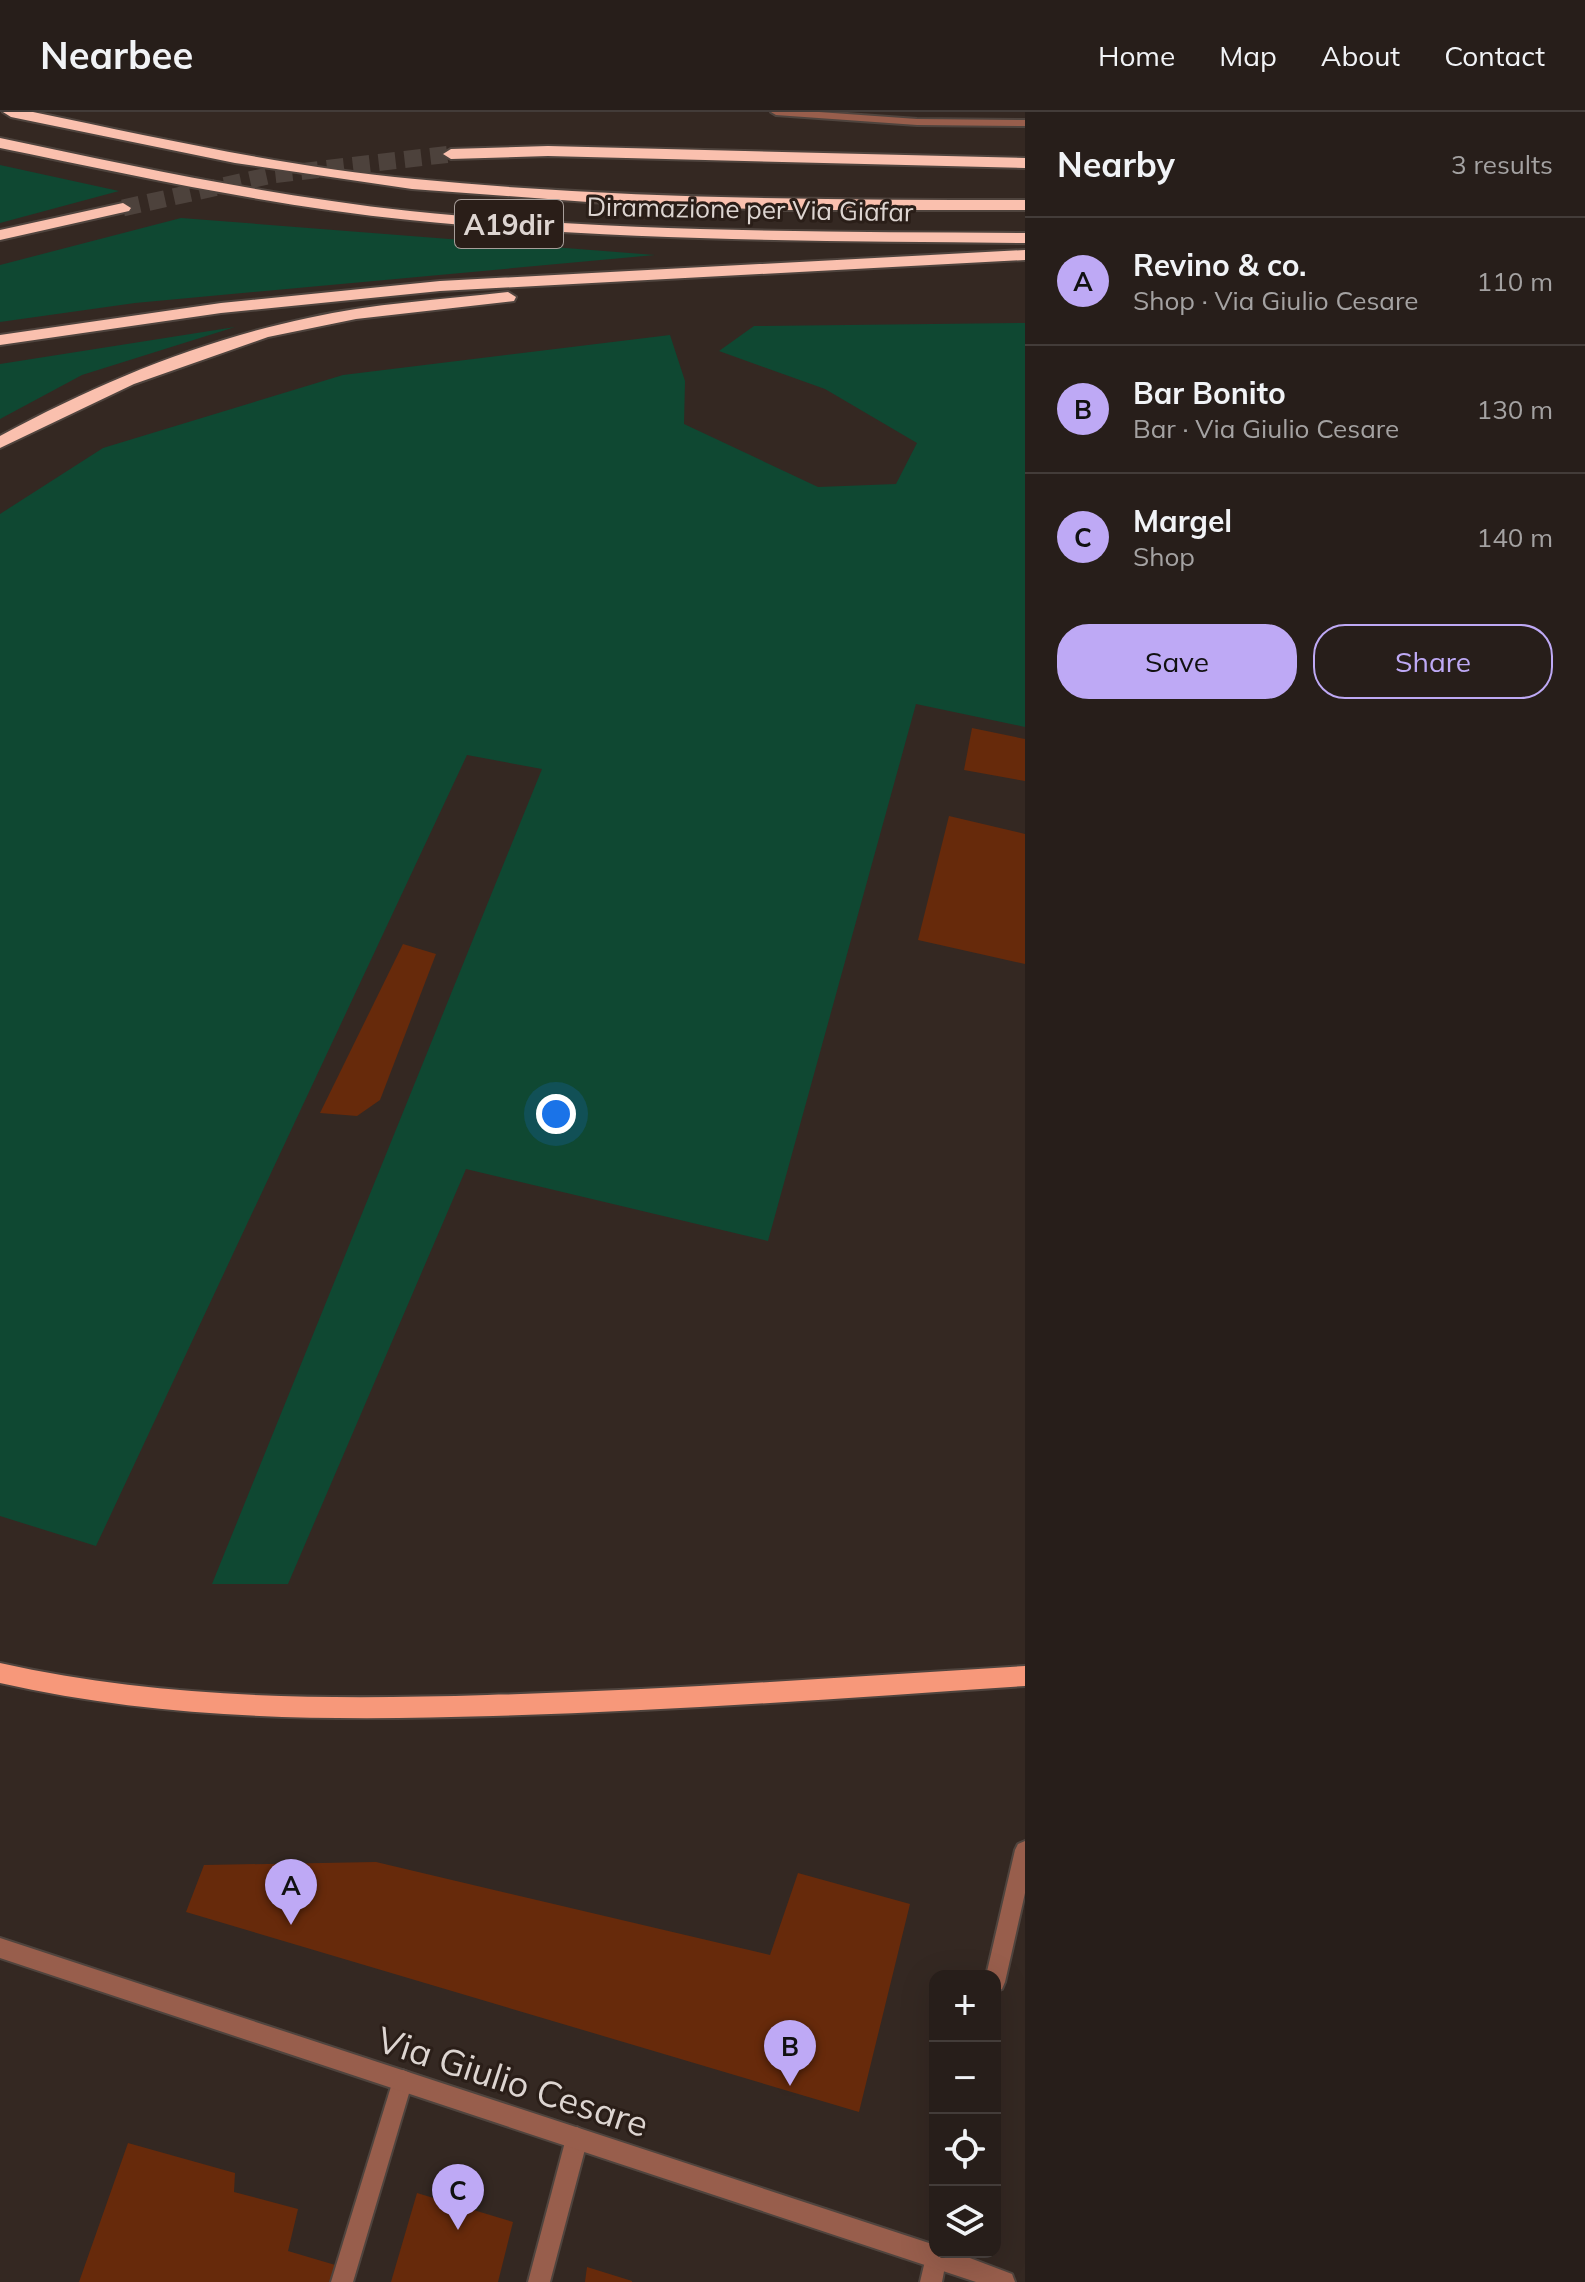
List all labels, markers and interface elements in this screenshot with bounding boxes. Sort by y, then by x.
text: Nearbee [40,31,193,79]
text: Home [1098,38,1175,73]
text: Map [1219,38,1277,73]
text: About [1321,38,1400,73]
text: Contact [1444,38,1545,73]
text: Nearby [1057,143,1175,186]
text: 3 results [1451,148,1553,181]
street label: Diramazione per Via Giafar [586,190,914,228]
road number: A19dir [455,200,563,248]
text: Revino & co. [1133,246,1306,284]
text: A [1073,265,1093,298]
text: 110 m [1477,265,1553,298]
text: Shop · Via Giulio Cesare [1133,284,1418,317]
text: Bar Bonito [1133,374,1286,412]
text: B [1074,393,1092,426]
text: 130 m [1477,393,1553,426]
text: Bar · Via Giulio Cesare [1133,412,1399,445]
text: Margel [1133,502,1232,540]
text: C [1074,521,1092,554]
text: 140 m [1477,521,1553,554]
text: Shop [1133,540,1195,573]
button: Save [1057,624,1297,699]
button: Share [1313,624,1553,699]
your location [536,1094,576,1134]
pin: A [265,1859,317,1925]
map controls [929,1970,1001,2258]
button: + [929,1970,1001,2042]
street label: Via Giulio Cesare [372,2016,654,2146]
pin: B [764,2020,816,2086]
button: − [929,2042,1001,2114]
button: locate [929,2114,1001,2186]
pin: C [432,2164,484,2230]
button: layers [929,2186,1001,2258]

